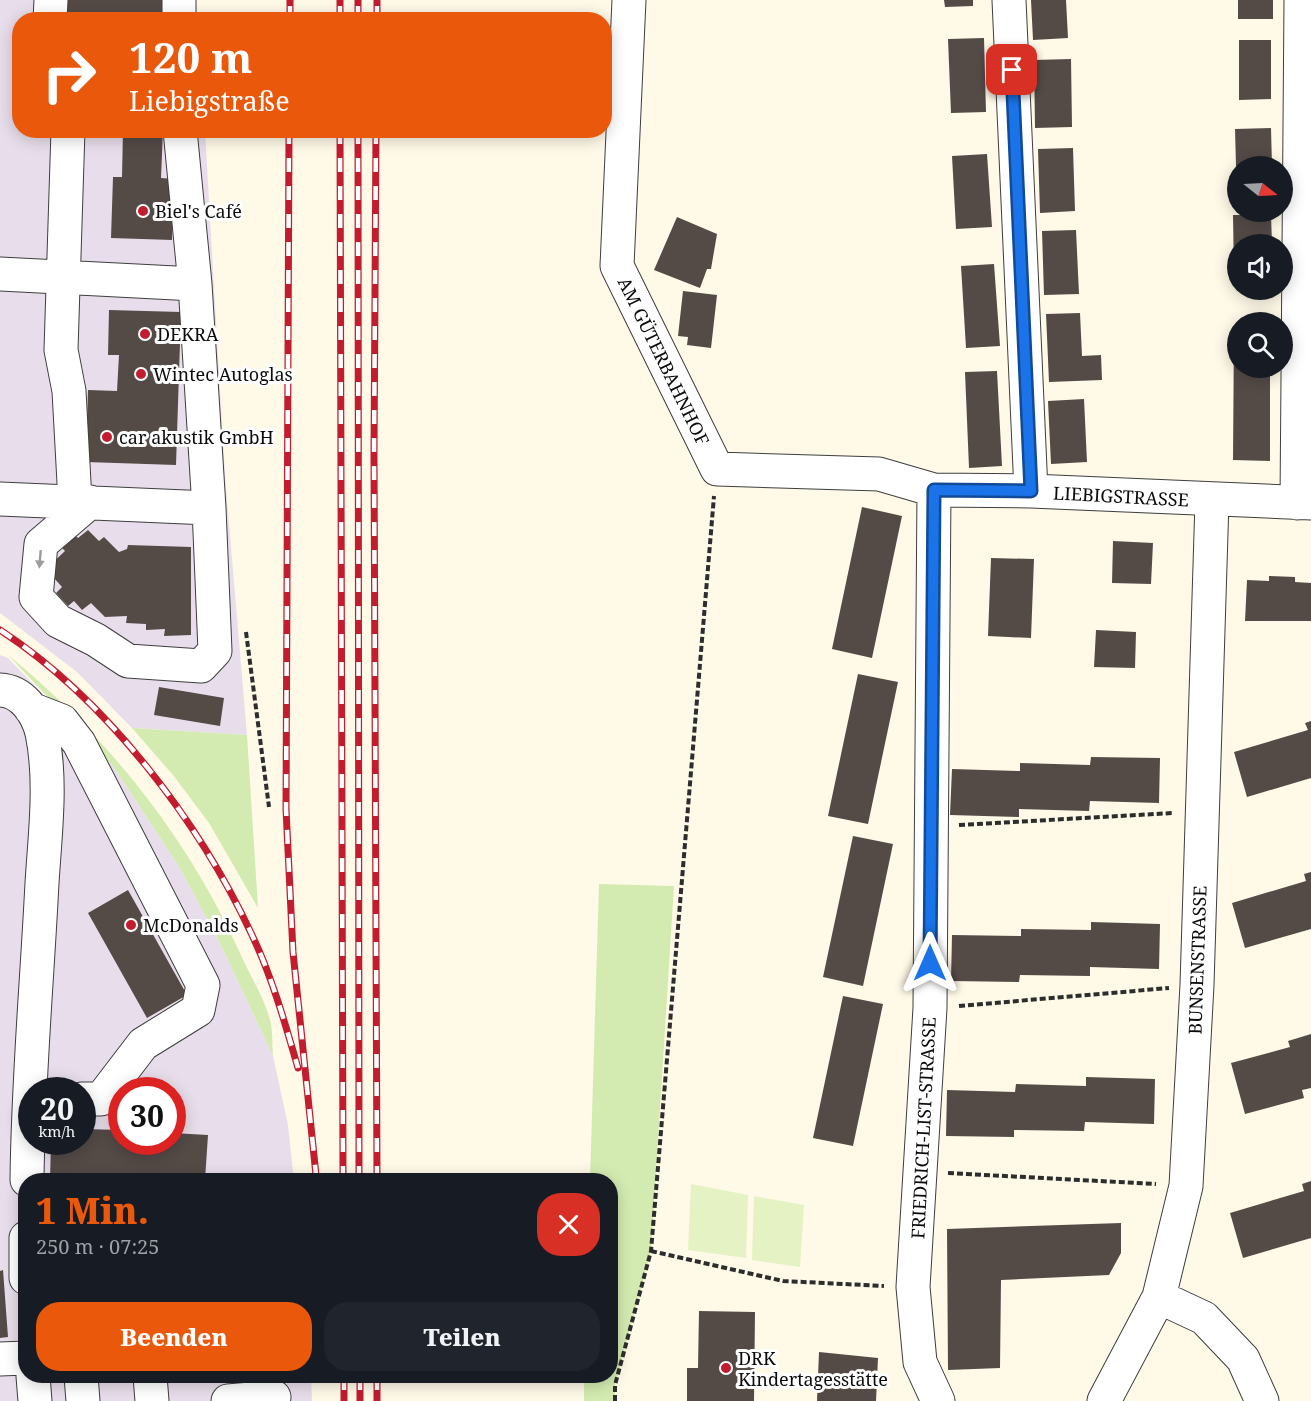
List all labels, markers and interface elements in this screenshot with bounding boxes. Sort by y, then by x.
text: 120 m [129,28,253,85]
icon: right [30,36,108,114]
pin [986,44,1037,95]
icon: arrive [995,53,1028,86]
text: Liebigstraße [129,82,290,119]
north arrow [1227,156,1293,222]
map controls [1227,156,1293,378]
place label: Biel's Café [155,199,242,223]
marker: Biel's Café [136,204,150,218]
button: sound [1227,234,1293,300]
street label: AM GÜTERBAHNHOF [613,273,715,449]
button: search [1227,312,1293,378]
place label: DEKRA [157,322,219,346]
marker: DEKRA [138,327,152,341]
place label: Wintec Autoglas [153,362,293,386]
marker: Wintec Autoglas [134,367,148,381]
place label: car akustik GmbH [119,425,274,449]
marker: car akustik GmbH [100,430,114,444]
street label: LIEBIGSTRASSE [1052,480,1190,512]
one-way arrow [35,549,44,568]
street label: BUNSENSTRASSE [1182,885,1212,1035]
place label: McDonalds [143,913,239,937]
marker: McDonalds [124,918,138,932]
position arrow [898,931,962,995]
street label: FRIEDRICH-LIST-STRASSE [905,1016,941,1240]
speed limit sign: 30 [108,1077,186,1155]
text: 20 [40,1088,74,1129]
text: km/h [39,1121,75,1141]
text: 1 Min. [36,1186,149,1235]
button: close [537,1193,600,1256]
text: 250 m · 07:25 [36,1233,159,1260]
button: Beenden [36,1302,312,1371]
button: Teilen [324,1302,600,1371]
place label: DRK Kindertagesstätte [738,1346,888,1391]
marker: DRK Kindertagesstätte [719,1361,733,1375]

